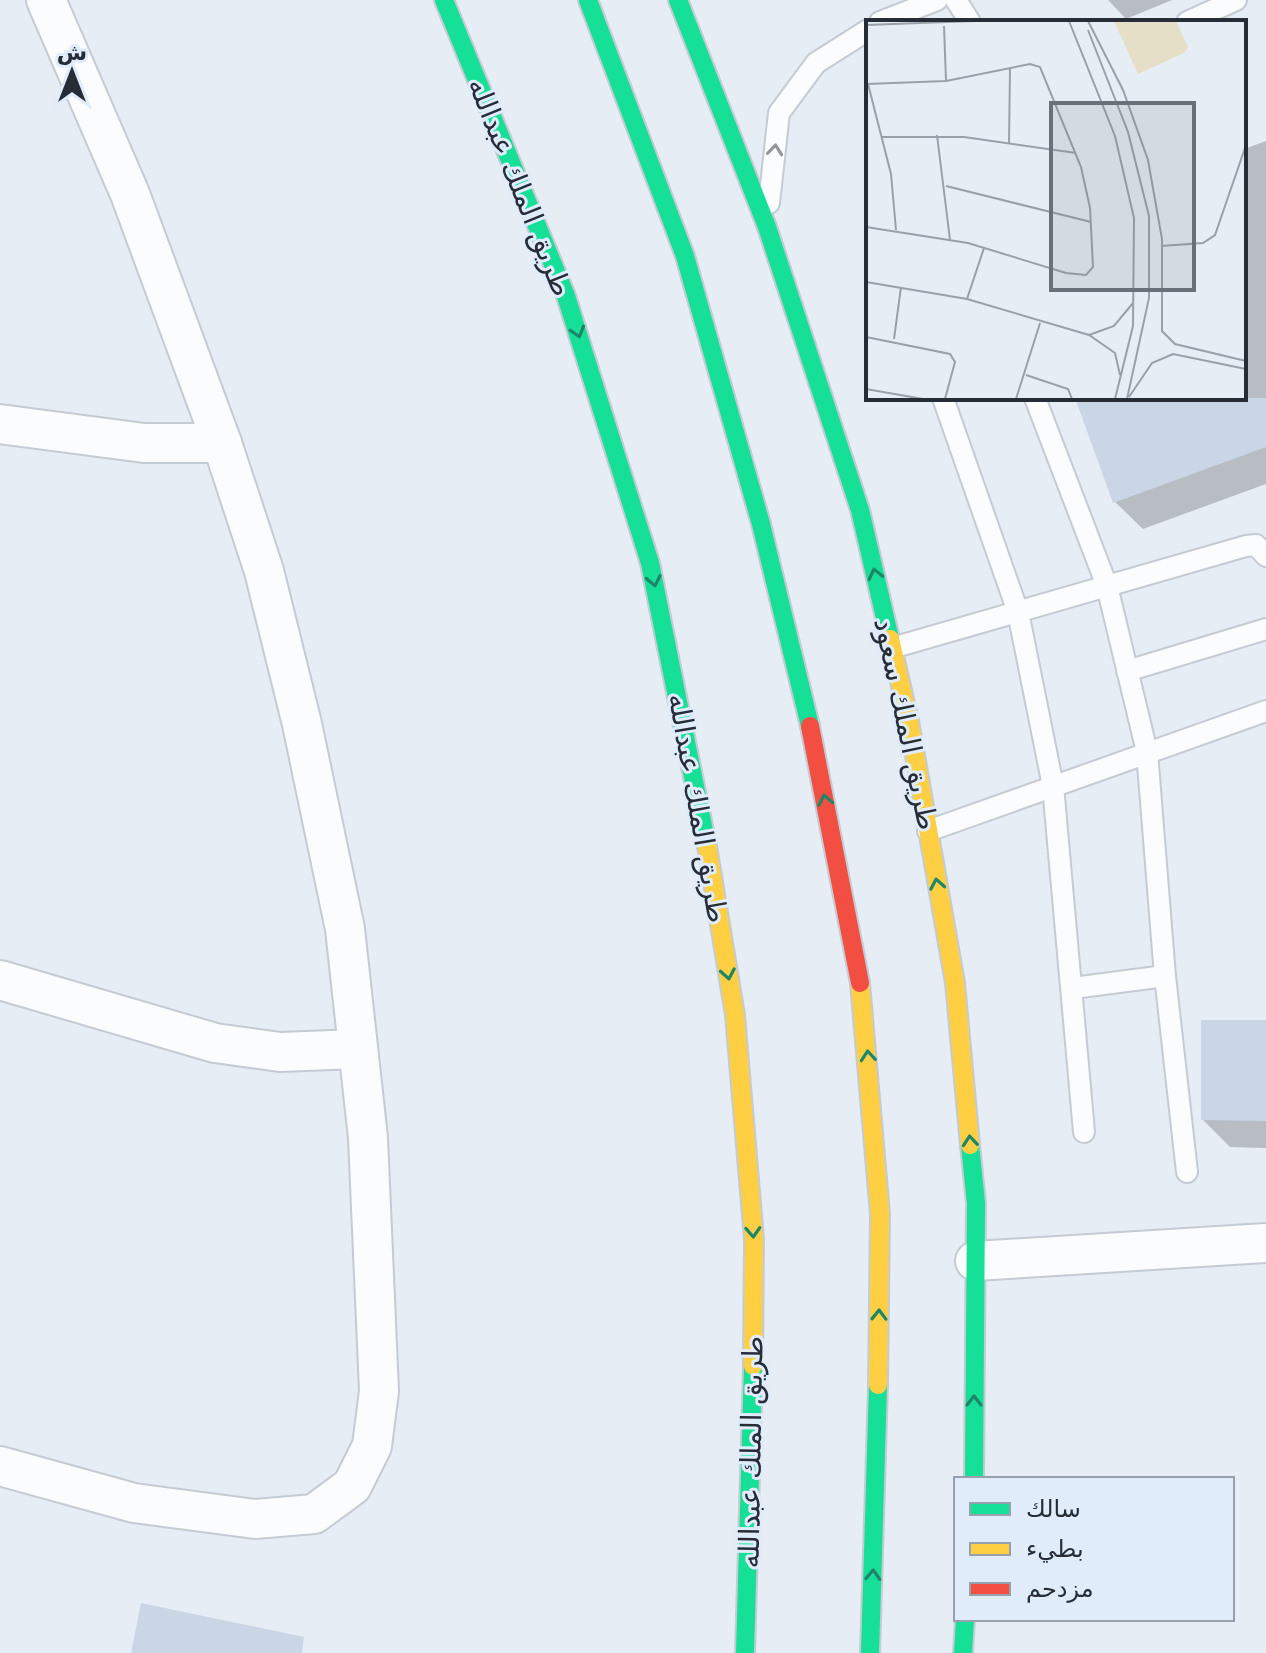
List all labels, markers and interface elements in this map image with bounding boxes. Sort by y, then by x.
inset map [866,20,1246,400]
north arrow [32,32,112,112]
text: ش [57,40,87,65]
street label: طريق الملك عبدالله [461,73,579,301]
one-way arrow [766,143,783,156]
one-way arrow [568,325,584,339]
one-way arrow [867,568,884,581]
one-way arrow [644,574,661,587]
street label: طريق الملك سعود [867,615,945,833]
street label: طريق الملك عبدالله [662,691,734,925]
one-way arrow [817,793,834,806]
one-way arrow [930,877,947,890]
one-way arrow [719,967,736,980]
one-way arrow [859,1049,876,1062]
one-way arrow [962,1134,979,1147]
one-way arrow [744,1226,761,1239]
one-way arrow [870,1308,888,1321]
street label: طريق الملك عبدالله [732,1335,770,1569]
one-way arrow [966,1394,983,1407]
legend [954,1477,1234,1621]
text: سالك [1026,1495,1081,1523]
text: بطيء [1026,1535,1084,1563]
one-way arrow [865,1568,882,1581]
text: مزدحم [1026,1575,1094,1603]

